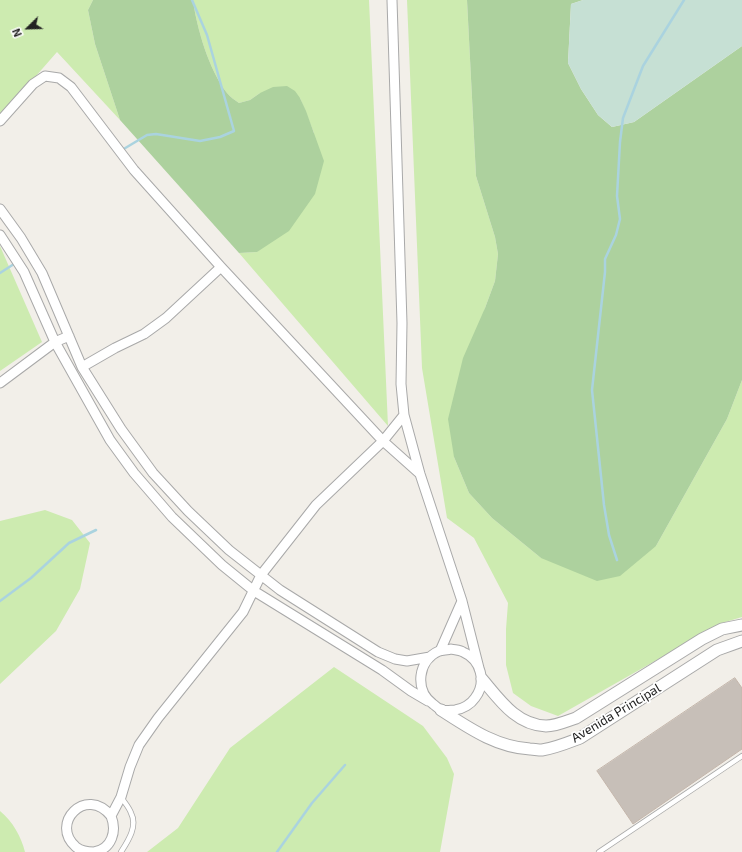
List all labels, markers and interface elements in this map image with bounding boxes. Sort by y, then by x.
north arrow [8,8,48,48]
text: N [9,27,24,39]
street label: Avenida Principal [568,680,664,746]

